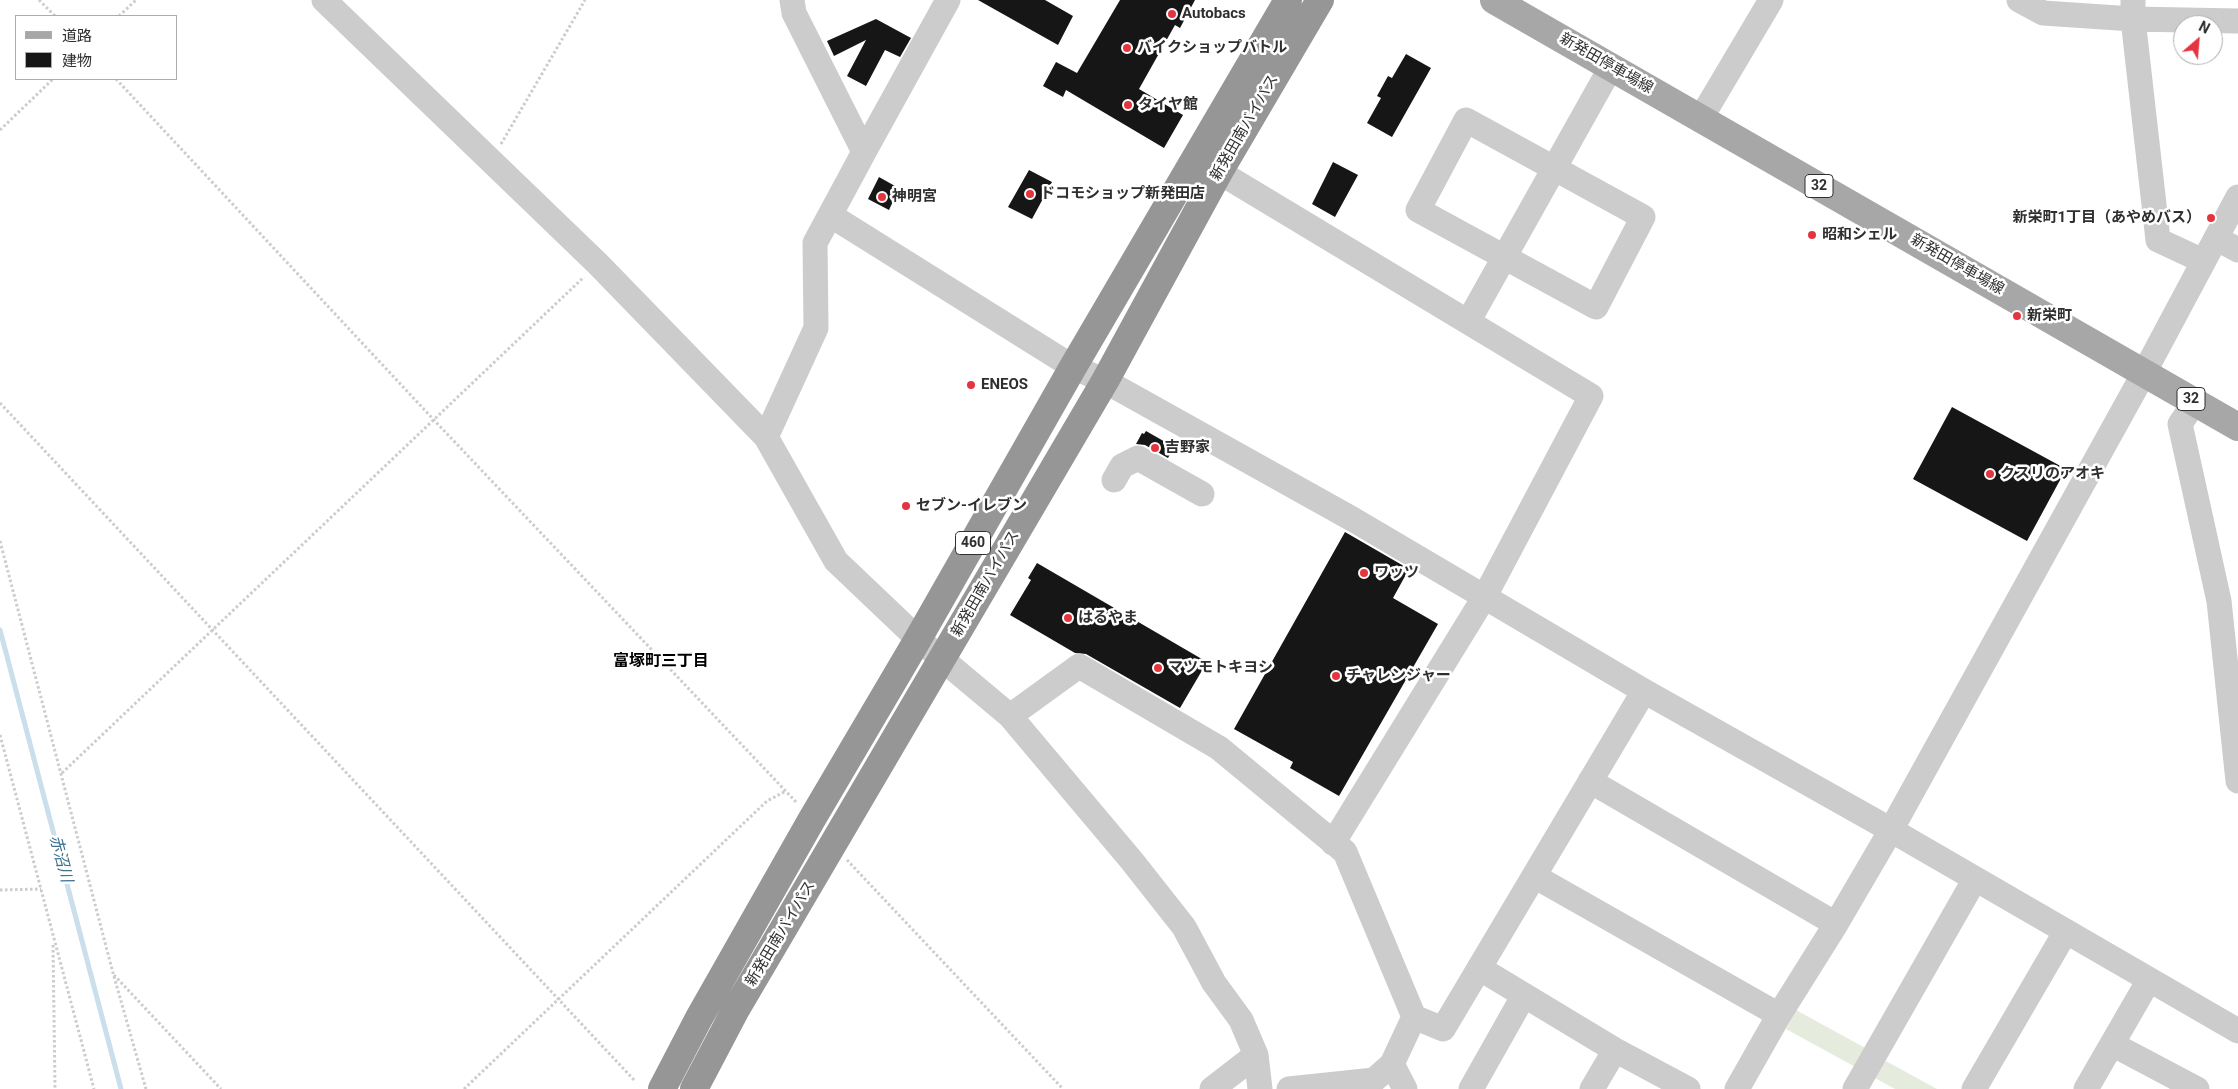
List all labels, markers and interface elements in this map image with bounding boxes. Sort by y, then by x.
place label: Autobacs [1182,5,1246,23]
marker: Autobacs [1166,8,1178,20]
legend [15,15,178,80]
north arrow [2173,15,2223,65]
text: N [2196,18,2212,37]
text: 道路 [62,27,92,45]
street label: 新発田停車場線 [1556,30,1656,98]
place label: バイクショップバトル [1137,39,1287,57]
marker: バイクショップバトル [1121,42,1133,54]
text: 建物 [62,52,92,70]
street label: 新発田南バイパス [1207,72,1283,184]
place label: タイヤ館 [1138,96,1198,114]
marker: タイヤ館 [1122,99,1134,111]
road number: 32 [1805,175,1833,198]
place label: ドコモショップ新発田店 [1040,185,1205,203]
place label: 神明宮 [892,188,937,206]
marker: ドコモショップ新発田店 [1024,188,1036,200]
marker: 神明宮 [876,191,888,203]
place label: 新栄町1丁目（あやめバス） [2012,209,2201,227]
marker: 新栄町1丁目（あやめバス） [2205,212,2217,224]
place label: 昭和シェル [1822,226,1897,244]
marker: 昭和シェル [1806,229,1818,241]
street label: 新発田停車場線 [1907,231,2007,299]
place label: 新栄町 [2027,307,2072,325]
marker: 新栄町 [2011,310,2023,322]
place label: ENEOS [981,376,1028,394]
marker: ENEOS [965,379,977,391]
road number: 32 [2177,388,2205,410]
place label: 吉野家 [1165,439,1210,457]
marker: 吉野家 [1149,442,1161,454]
place label: クスリのアオキ [2000,465,2105,483]
marker: クスリのアオキ [1984,468,1996,480]
place label: セブン-イレブン [916,497,1027,515]
marker: セブン-イレブン [900,500,912,512]
street label: 新発田南バイパス [948,528,1024,640]
road number: 460 [956,532,990,554]
place label: ワッツ [1374,564,1419,582]
marker: ワッツ [1358,567,1370,579]
place label: はるやま [1078,609,1138,627]
marker: はるやま [1062,612,1074,624]
district label: 富塚町三丁目 [613,652,709,672]
place label: マツモトキヨシ [1168,659,1273,677]
marker: マツモトキヨシ [1152,662,1164,674]
place label: チャレンジャー [1346,667,1451,685]
marker: チャレンジャー [1330,670,1342,682]
water label: 赤沼川 [45,833,75,885]
street label: 新発田南バイパス [742,878,820,990]

